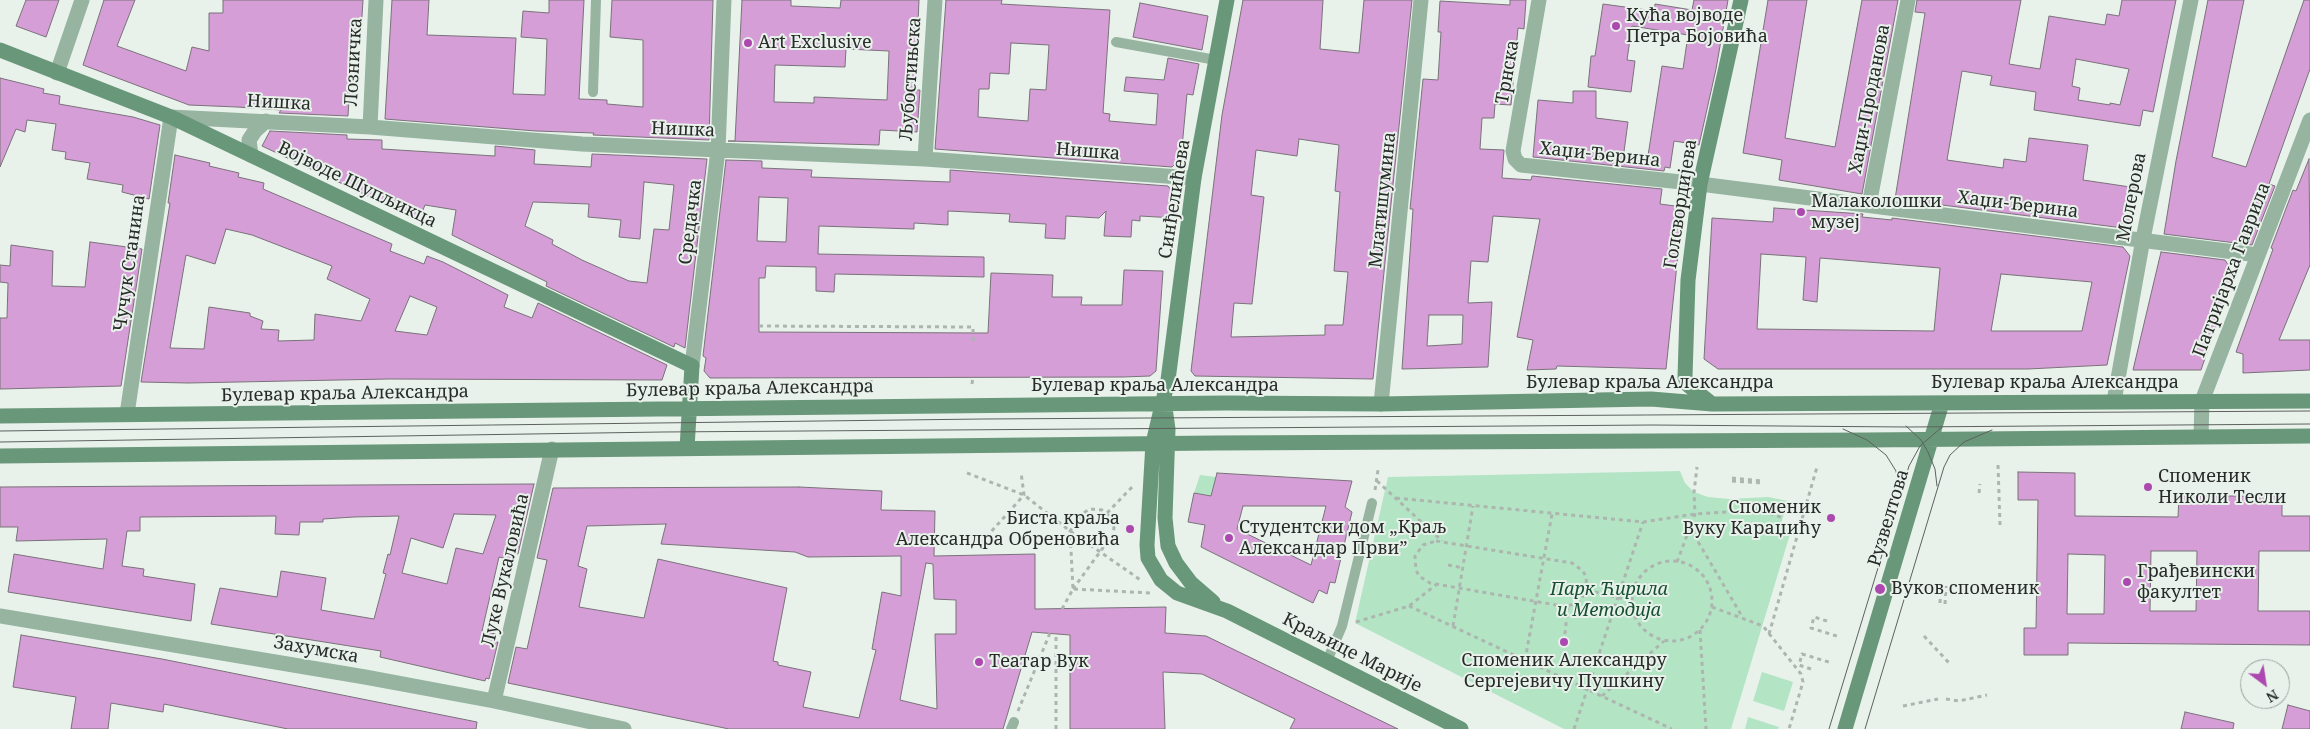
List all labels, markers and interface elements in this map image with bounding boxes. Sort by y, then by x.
place label: Кућа војводе Петра Бојовића [1626,5,1768,48]
street label: Љубостињска [896,16,926,142]
street label: Лозничка [341,17,367,107]
marker: Кућа војводе Петра Бојовића [1610,20,1622,32]
street label: Хаџи-Проданова [1845,22,1895,176]
place label: Art Exclusive [758,32,872,54]
marker: Art Exclusive [742,37,754,49]
street label: Трнска [1492,38,1524,106]
street label: Нишка [246,91,312,115]
street label: Нишка [650,118,716,142]
street label: Млатишумина [1365,131,1401,269]
street label: Војводе Шупљикца [274,137,440,233]
street label: Синђелићева [1155,138,1195,260]
street label: Хаџи-Ђерина [1538,138,1662,172]
street label: Голсвордијева [1660,138,1702,270]
street label: Нишка [1055,139,1121,165]
street label: Молерова [2113,151,2151,243]
street label: Средачка [675,178,707,266]
street label: Патријарха Гаврила [2189,179,2275,361]
street label: Хаџи-Ђерина [1956,187,2080,223]
place label: Малаколошки музеј [1811,191,1942,233]
street label: Чучук Станина [110,193,150,333]
marker: Малаколошки музеј [1795,206,1807,218]
street label: Булевар краља Александра [1526,372,1774,394]
street label: Булевар краља Александра [1931,372,2179,394]
street label: Булевар краља Александра [1031,375,1279,397]
street label: Булевар краља Александра [626,376,874,402]
street label: Булевар краља Александра [221,381,469,407]
place label: Споменик Николи Тесли [2158,466,2286,508]
street label: Рузвелтова [1864,467,1914,569]
marker: Споменик Николи Тесли [2142,481,2154,493]
street label: Луке Вукаловића [478,491,534,649]
place label: Споменик Вуку Караџићу [1683,497,1821,540]
place label: Биста краља Александра Обреновића [896,508,1120,550]
marker: Споменик Вуку Караџићу [1825,512,1837,524]
place label: Студентски дом „Краљ Александар Први” [1239,517,1446,560]
marker: Биста краља Александра Обреновића [1124,523,1136,535]
marker: Студентски дом „Краљ Александар Први” [1223,532,1235,544]
place label: Грађевински факултет [2137,561,2255,604]
marker: Грађевински факултет [2121,576,2133,588]
place label: Вуков споменик [1891,578,2039,600]
park label: Парк Ћирила и Методија [1550,579,1668,622]
marker: Вуков споменик [1873,582,1887,596]
street label: Краљице Марије [1279,609,1425,697]
street label: Захумска [272,632,360,668]
marker: Споменик Александру Сергејевичу Пушкину [1558,636,1570,648]
place label: Споменик Александру Сергејевичу Пушкину [1461,650,1667,692]
place label: Театар Вук [989,651,1089,673]
marker: Театар Вук [973,656,985,668]
north arrow [2240,659,2290,709]
text: N [2263,685,2282,707]

